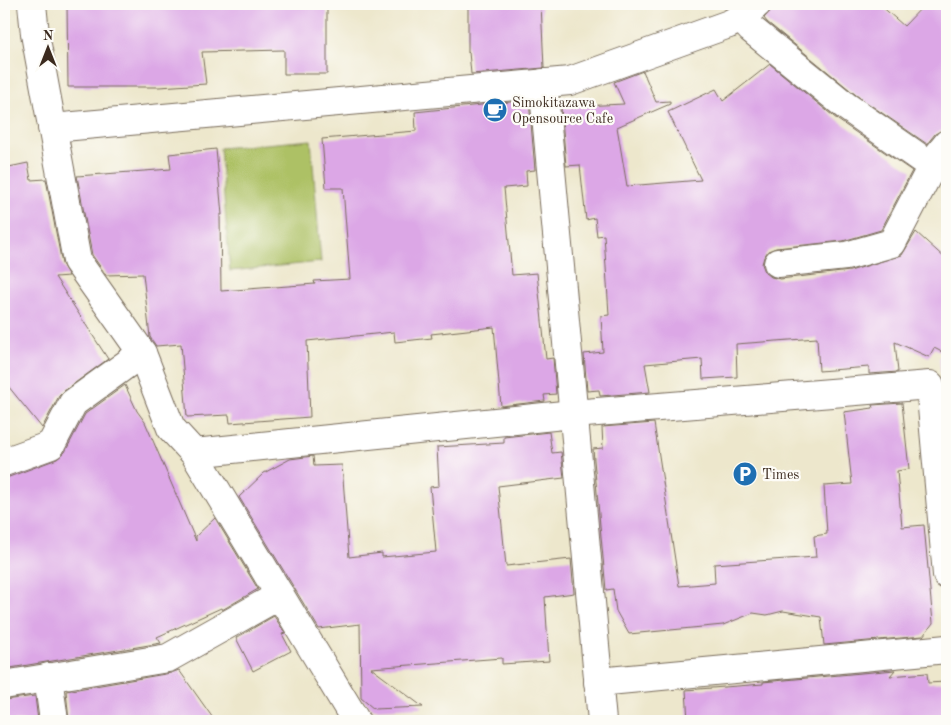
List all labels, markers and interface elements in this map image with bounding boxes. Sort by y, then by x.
north arrow [22,22,72,72]
text: N [43,29,54,43]
place label: Simokitazawa Opensource Cafe [512,96,613,126]
cafe icon: Simokitazawa Opensource Cafe [482,97,508,123]
parking icon: Times [732,461,758,487]
place label: Times [762,468,799,482]

